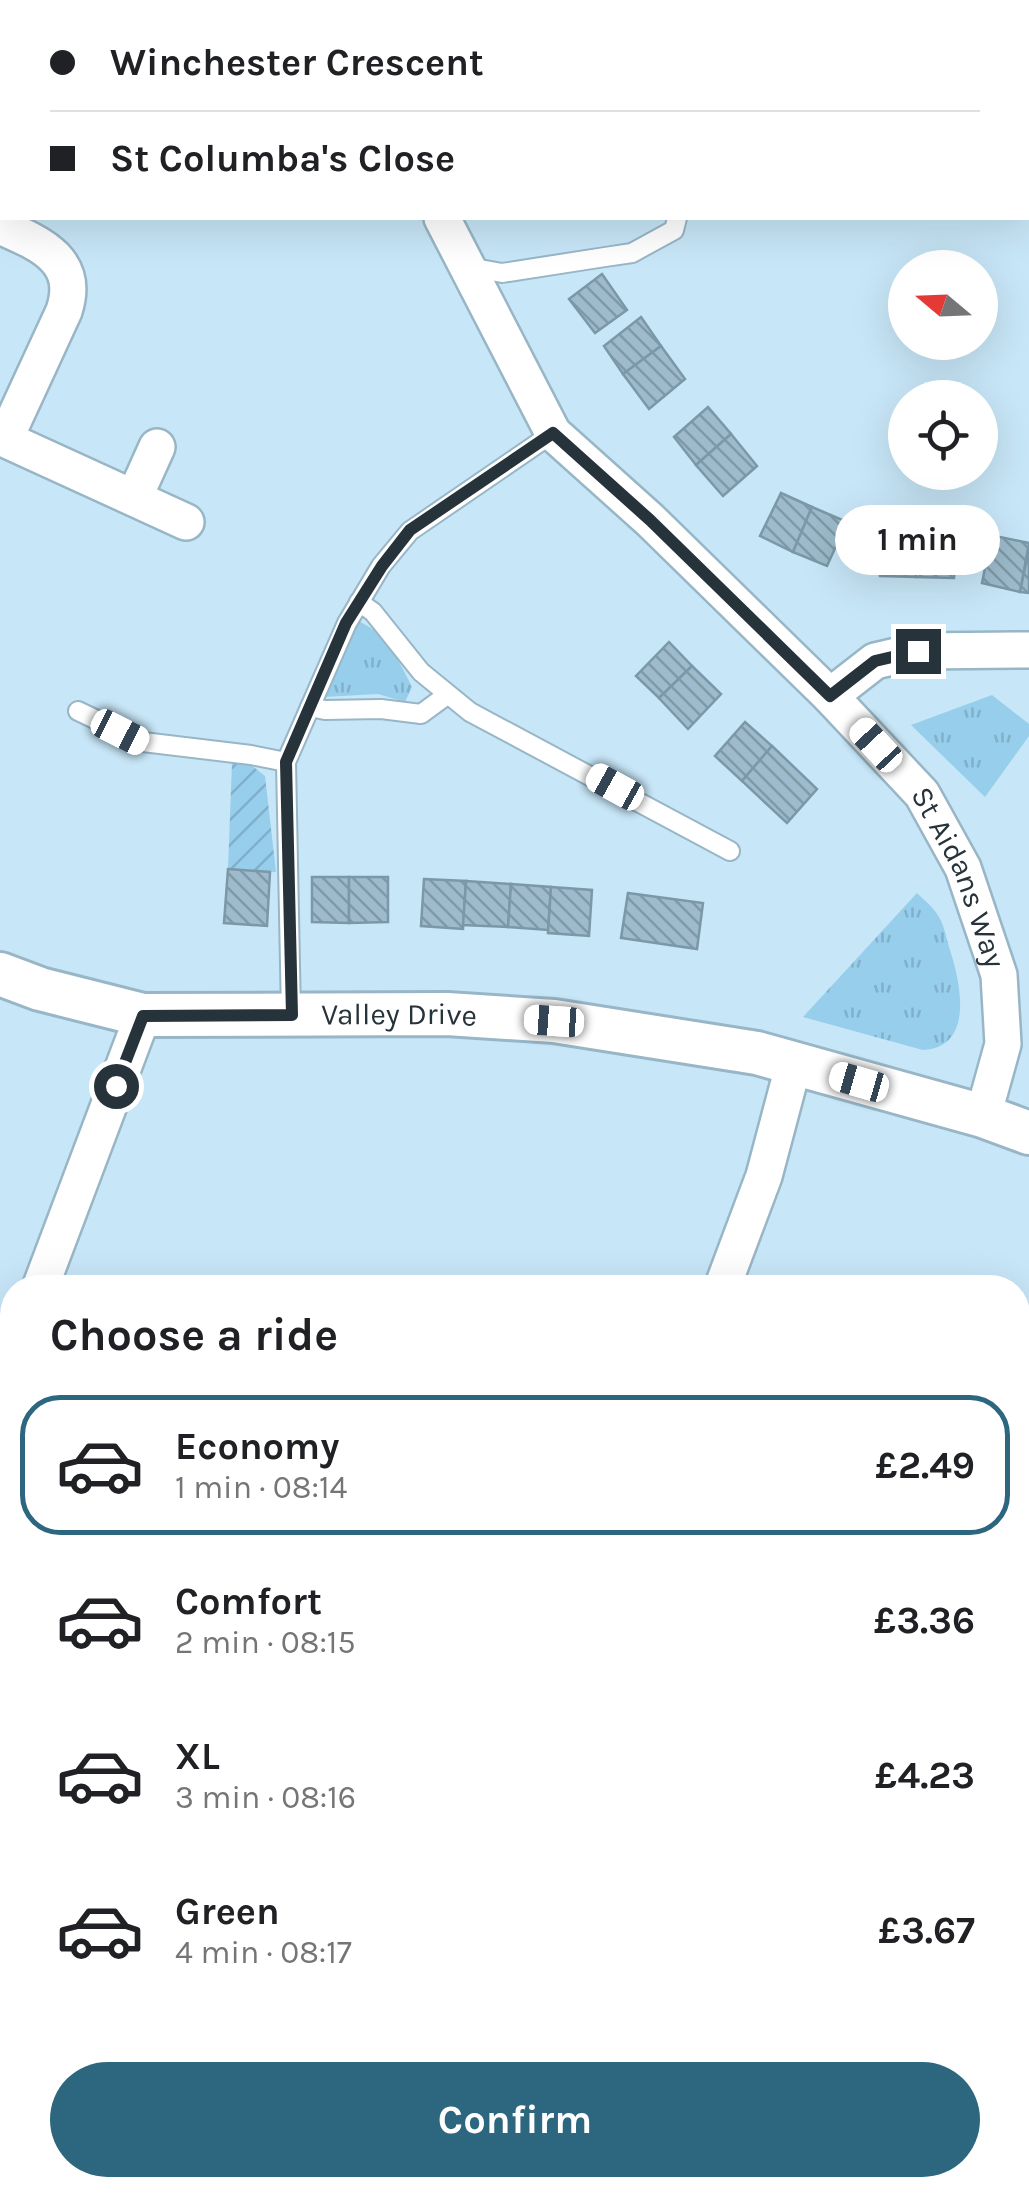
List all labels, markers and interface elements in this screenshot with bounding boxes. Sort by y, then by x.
text: Winchester Crescent [110,40,484,85]
text: St Columba's Close [110,136,455,181]
north arrow [888,250,998,360]
map controls [888,250,998,490]
button: locate [888,380,998,490]
callout: 1 min [836,506,1000,576]
text: 1 min [877,521,958,558]
route end [896,629,941,674]
car [86,705,154,759]
car [845,713,907,777]
car [581,759,649,815]
street label: St Aidans Way [904,780,1013,973]
street label: Valley Drive [321,996,478,1034]
car [523,1004,585,1038]
car [826,1059,892,1105]
route start [94,1064,139,1109]
text: Choose a ride [50,1309,338,1361]
icon: car [55,1420,145,1510]
text: Economy [175,1424,339,1469]
text: £2.49 [875,1443,975,1488]
text: 1 min · 08:14 [175,1469,347,1506]
icon: car [55,1575,145,1665]
text: Comfort [175,1579,322,1624]
text: £3.36 [874,1598,975,1643]
text: 2 min · 08:15 [175,1624,356,1661]
icon: car [55,1730,145,1820]
text: XL [175,1734,220,1779]
text: £4.23 [875,1753,975,1798]
text: 3 min · 08:16 [175,1779,356,1816]
icon: car [55,1885,145,1975]
text: Green [175,1889,280,1934]
text: £3.67 [878,1908,975,1953]
text: 4 min · 08:17 [175,1934,352,1971]
button: Confirm [50,2062,980,2177]

